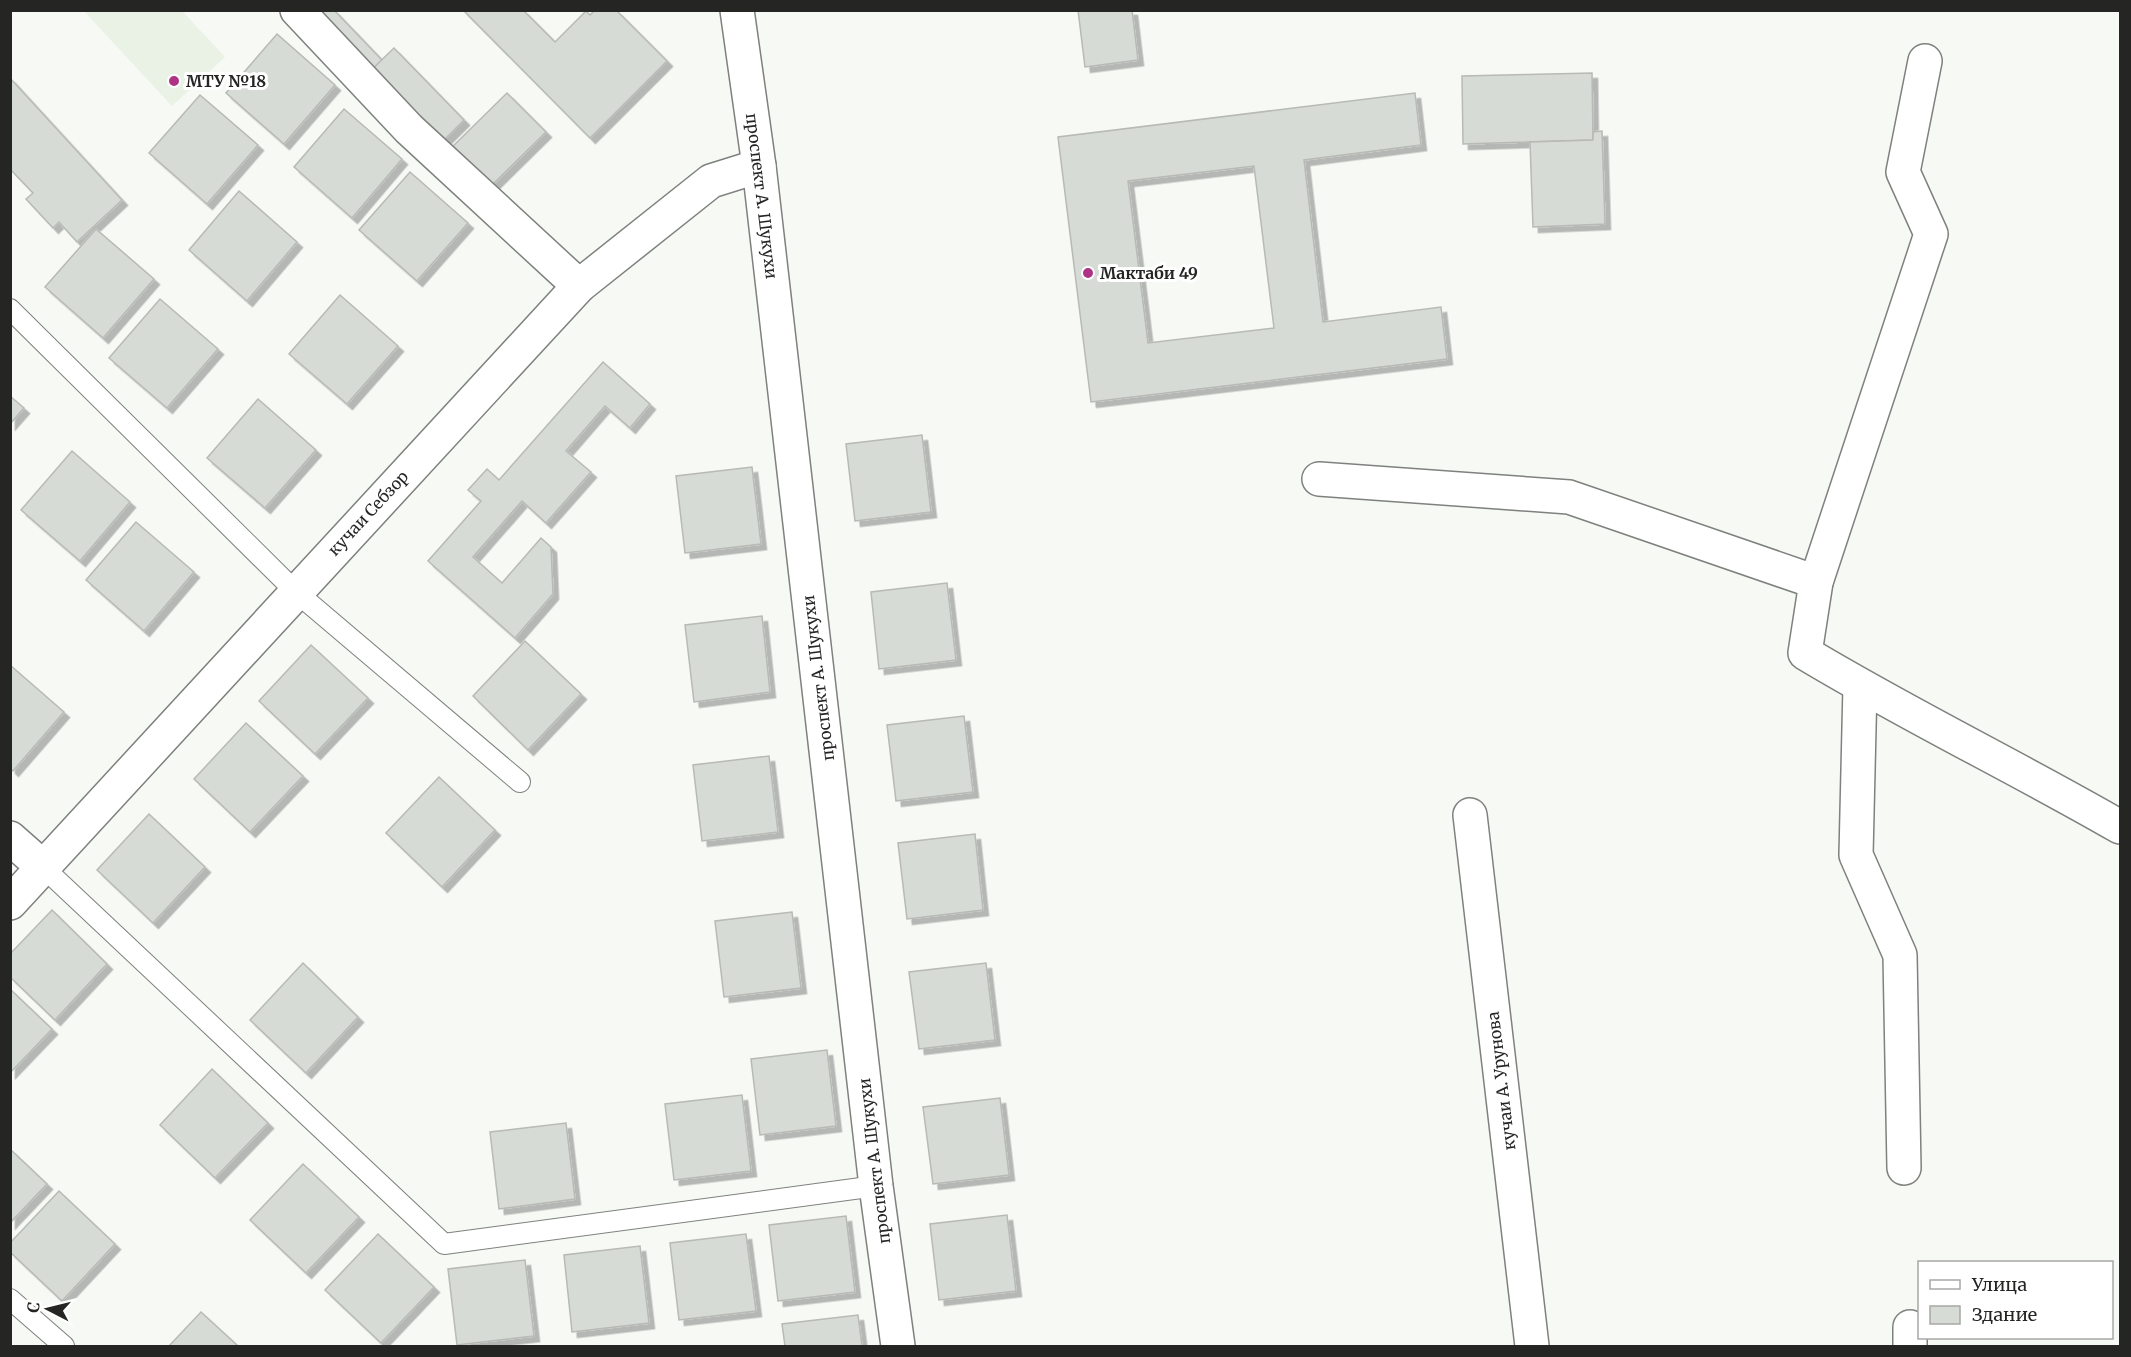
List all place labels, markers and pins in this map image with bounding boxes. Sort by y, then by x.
place label: МТУ №18 [186,71,266,91]
marker: МТУ №18 [167,74,181,88]
place label: Мактаби 49 [1100,263,1198,283]
marker: Мактаби 49 [1081,266,1095,280]

